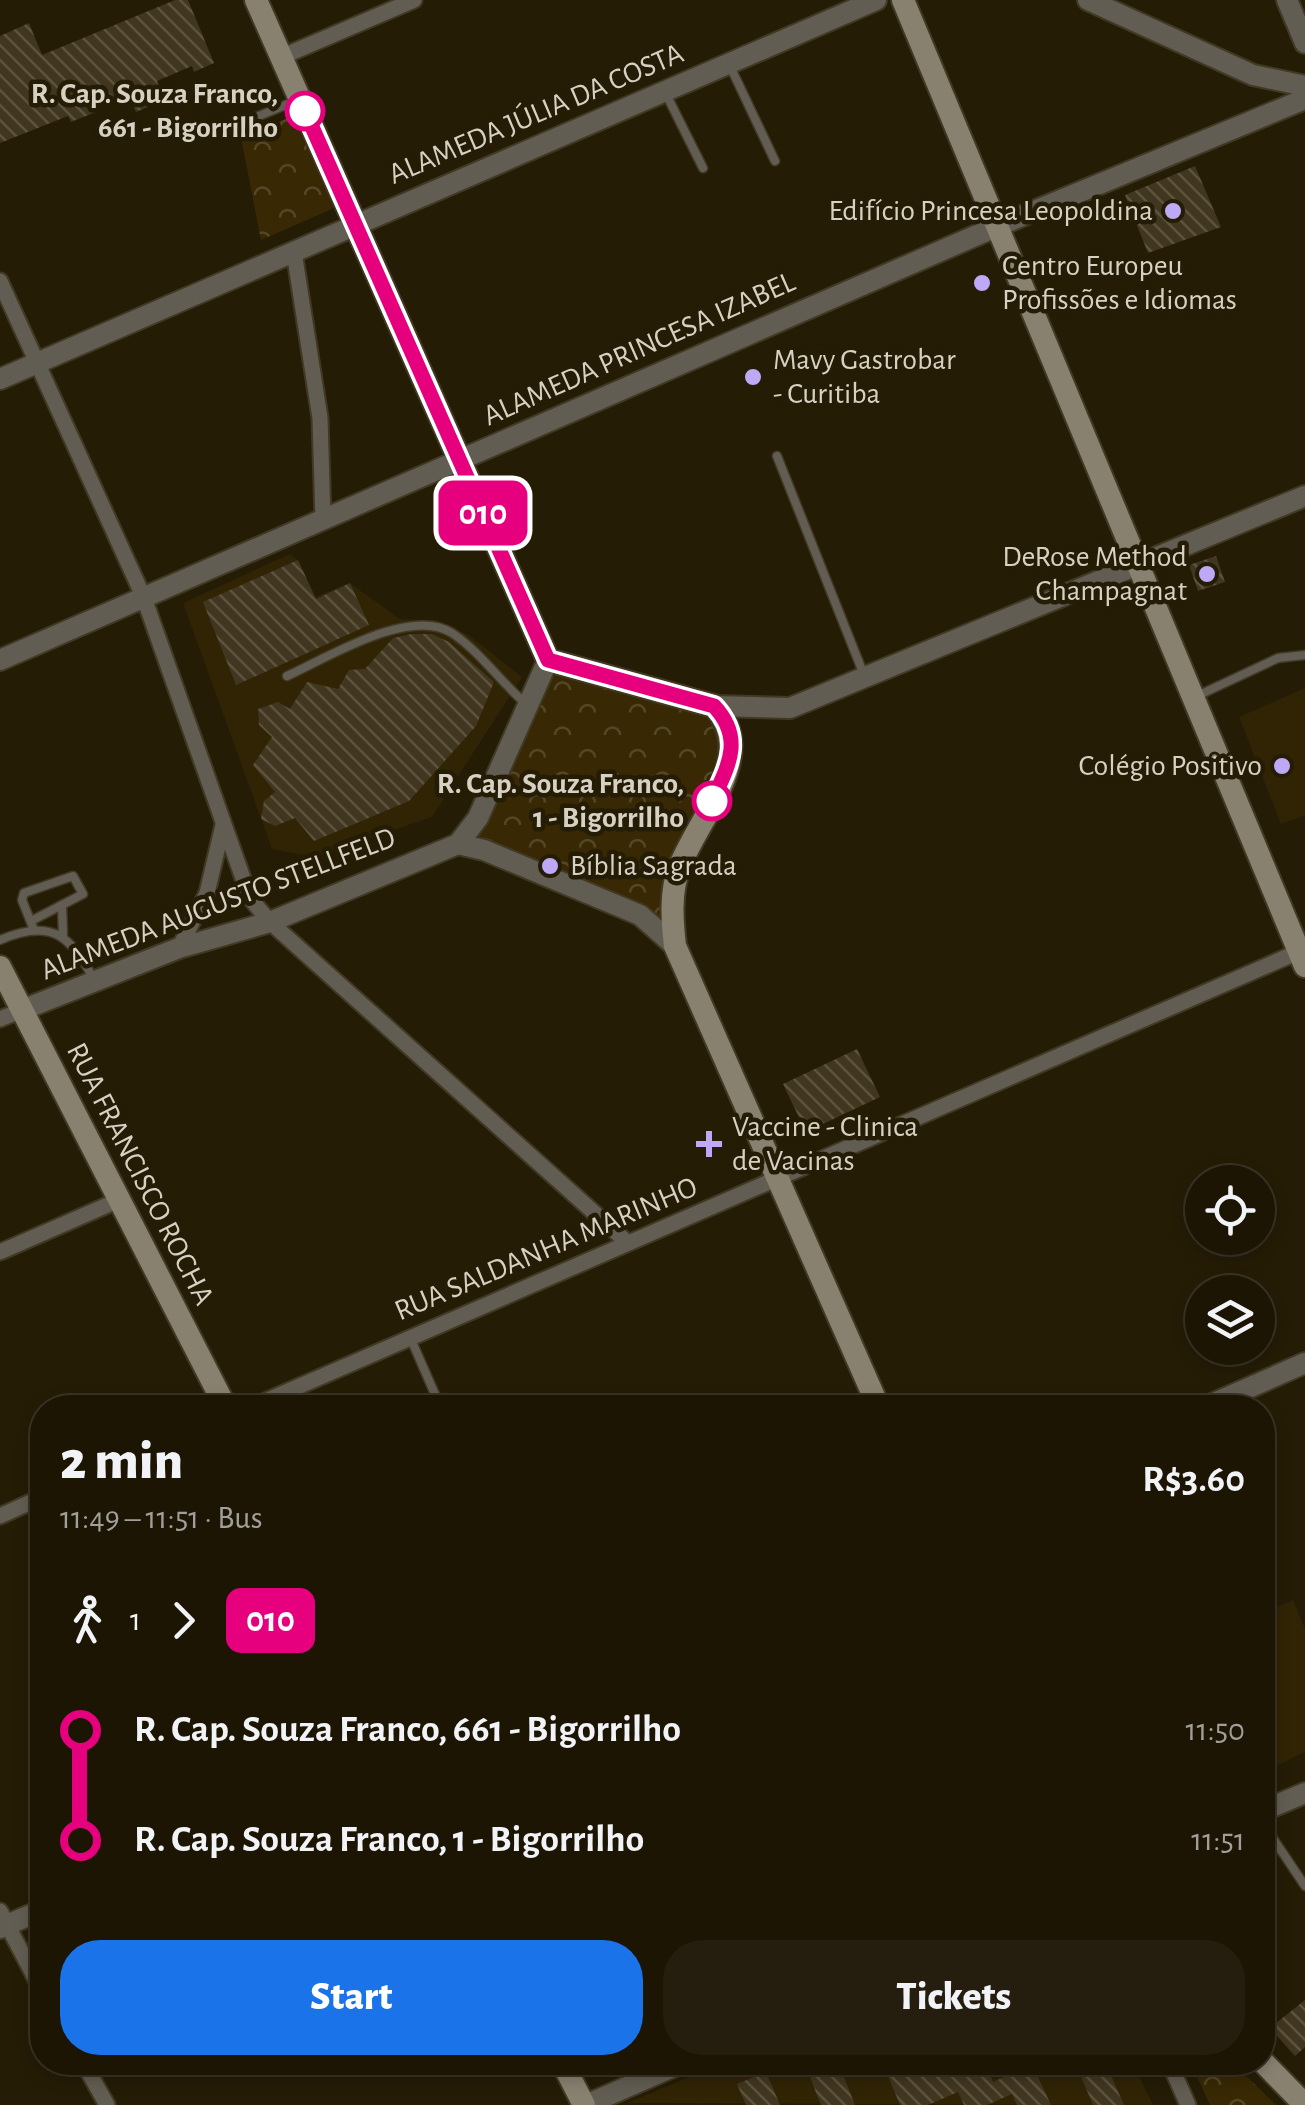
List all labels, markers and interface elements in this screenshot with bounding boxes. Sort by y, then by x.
street label: ALAMEDA JÚLIA DA COSTA [383,36,688,190]
place label: R. Cap. Souza Franco, 661 - Bigorrilho [31,79,278,143]
marker: R. Cap. Souza Franco, 661 - Bigorrilho [286,92,324,130]
place label: Edifício Princesa Leopoldina [829,196,1153,226]
marker: Edifício Princesa Leopoldina [1162,200,1184,222]
place label: Centro Europeu Profissões e Idiomas [1002,251,1237,315]
street label: ALAMEDA PRINCESA IZABEL [479,266,800,431]
marker: Centro Europeu Profissões e Idiomas [971,272,993,294]
place label: Mavy Gastrobar - Curitiba [773,345,956,409]
marker: Mavy Gastrobar - Curitiba [742,366,764,388]
line badge: 010 [426,480,540,546]
text: 010 [458,496,508,531]
place label: DeRose Method Champagnat [1002,542,1187,606]
marker: DeRose Method Champagnat [1196,563,1218,585]
place label: Colégio Positivo [1079,751,1262,781]
marker: Colégio Positivo [1271,755,1293,777]
place label: R. Cap. Souza Franco, 1 - Bigorrilho [437,769,684,833]
marker: R. Cap. Souza Franco, 1 - Bigorrilho [693,782,731,820]
street label: ALAMEDA AUGUSTO STELLFELD [37,822,399,986]
place label: Bíblia Sagrada [570,851,737,881]
marker: Bíblia Sagrada [539,855,561,877]
street label: RUA FRANCISCO ROCHA [61,1038,219,1310]
place label: Vaccine - Clinica de Vacinas [732,1112,918,1176]
marker: Vaccine - Clinica de Vacinas [696,1131,722,1157]
map controls [1185,1165,1275,1365]
button: locate [1185,1165,1275,1255]
street label: RUA SALDANHA MARINHO [390,1172,702,1326]
button: layers [1185,1275,1275,1365]
text: 2 min [60,1434,183,1489]
text: R$3.60 [1142,1461,1245,1499]
text: 11:49 – 11:51 · Bus [60,1502,263,1534]
icon: walk [60,1593,115,1648]
icon: forward [156,1593,211,1648]
text: 010 [246,1603,295,1638]
text: 1 [130,1604,141,1636]
text: R. Cap. Souza Franco, 661 - Bigorrilho [134,1711,681,1749]
text: 11:50 [1185,1714,1245,1746]
text: R. Cap. Souza Franco, 1 - Bigorrilho [134,1821,644,1859]
text: 11:51 [1191,1824,1245,1856]
button: Start [60,1940,643,2055]
button: Tickets [663,1940,1245,2055]

